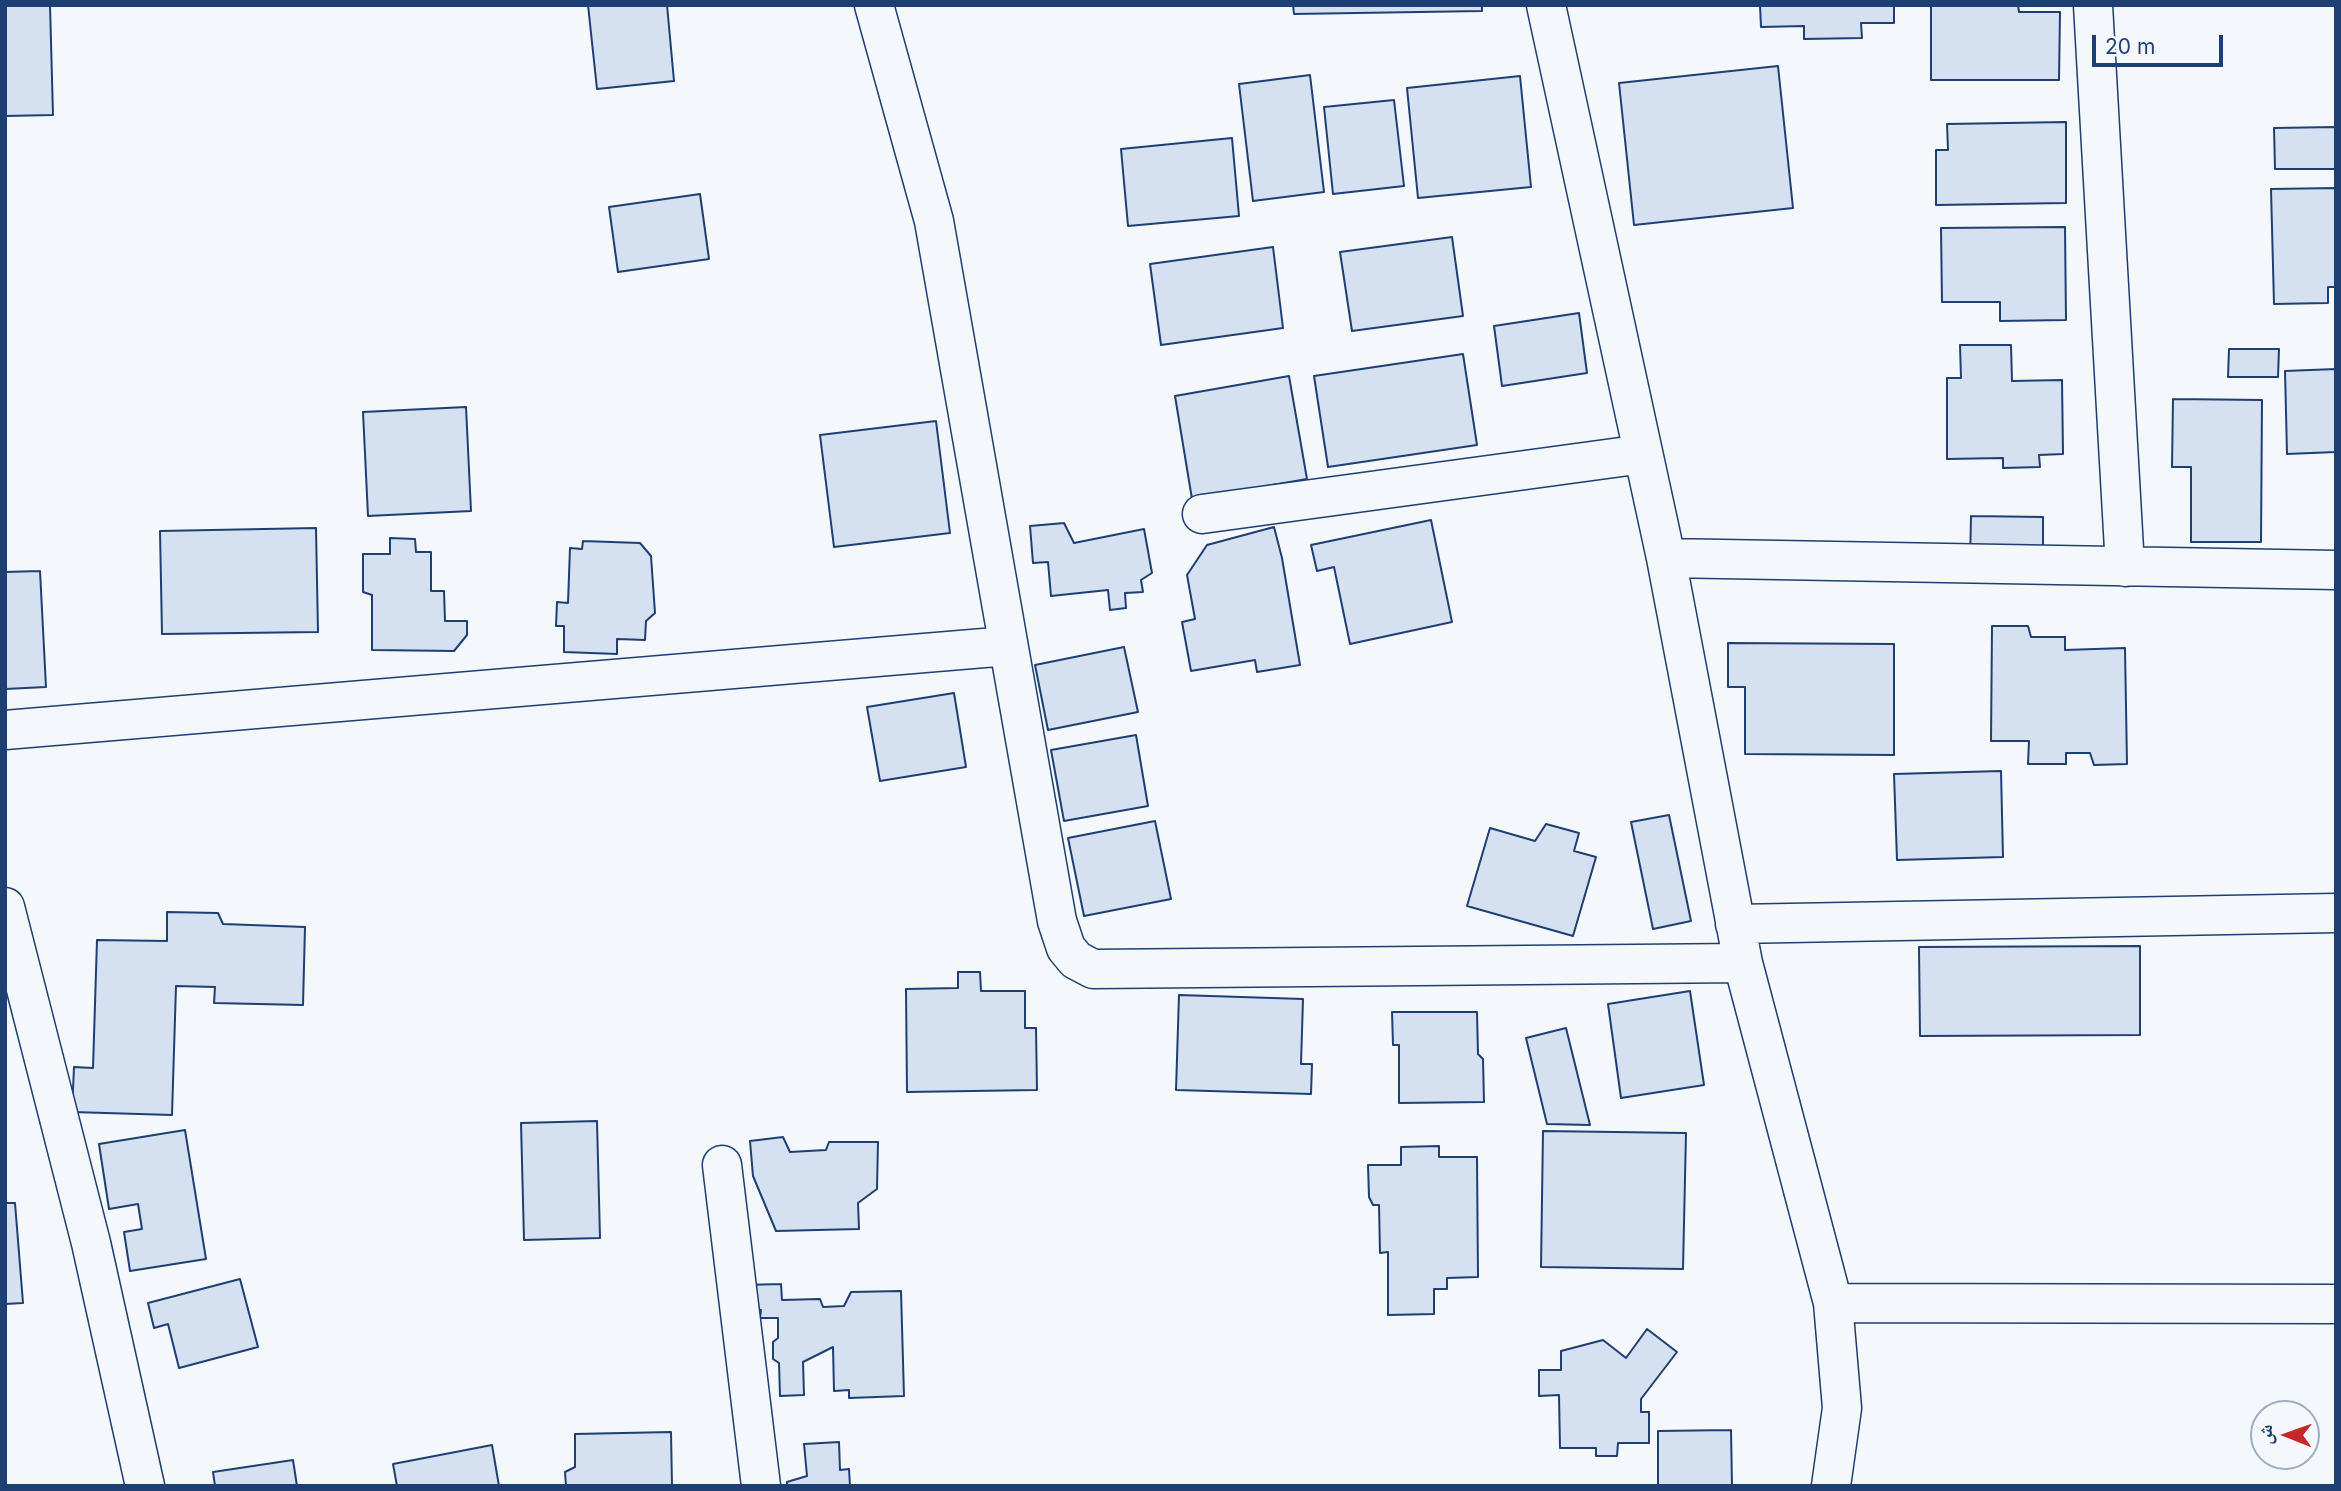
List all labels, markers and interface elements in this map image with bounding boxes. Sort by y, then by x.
scale bar [2096,21,2227,65]
text: 20 m [2105,34,2155,59]
north arrow [2250,1400,2320,1470]
text: ش [2254,1424,2277,1445]

